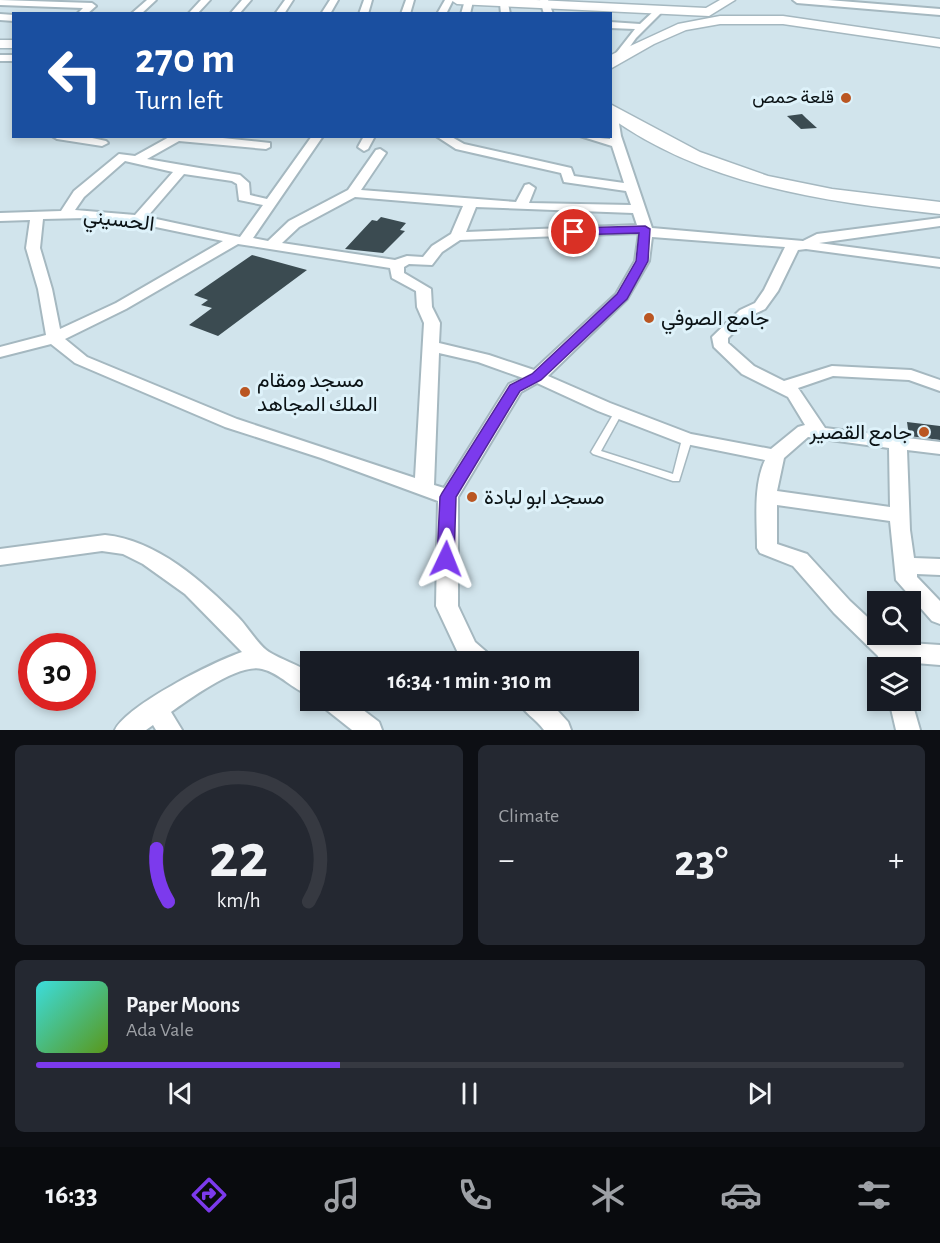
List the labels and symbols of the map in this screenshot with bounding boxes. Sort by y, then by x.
place label: قلعة حمص [752,89,834,108]
marker: قلعة حمص [839,91,853,105]
street label: الحسيني [82,205,156,241]
pin [548,206,599,257]
place label: جامع الصوفي [661,308,769,335]
marker: جامع الصوفي [642,311,656,325]
place label: مسجد ومقام الملك المجاهد [257,370,378,416]
marker: مسجد ومقام الملك المجاهد [238,385,252,399]
place label: جامع القصير [808,422,912,446]
marker: جامع القصير [917,425,931,439]
place label: مسجد ابو لبادة [484,487,604,510]
marker: مسجد ابو لبادة [465,490,479,504]
position arrow [414,527,478,591]
speed limit sign: 30 [18,633,96,711]

